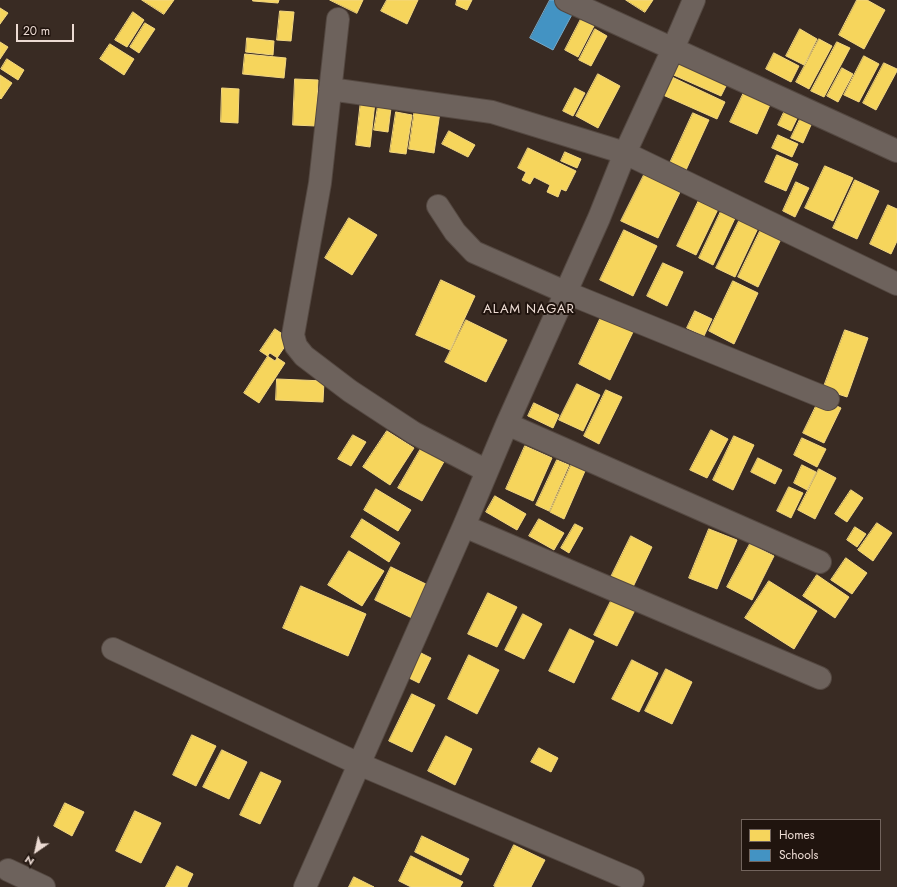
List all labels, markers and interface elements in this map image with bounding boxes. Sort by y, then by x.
scale bar [18,16,76,42]
text: 20 m [23,22,50,40]
district label: ALAM NAGAR [483,302,575,318]
legend [741,819,881,871]
text: Homes [779,826,815,844]
north arrow [16,831,56,871]
text: Schools [779,846,818,864]
text: N [21,852,37,870]

